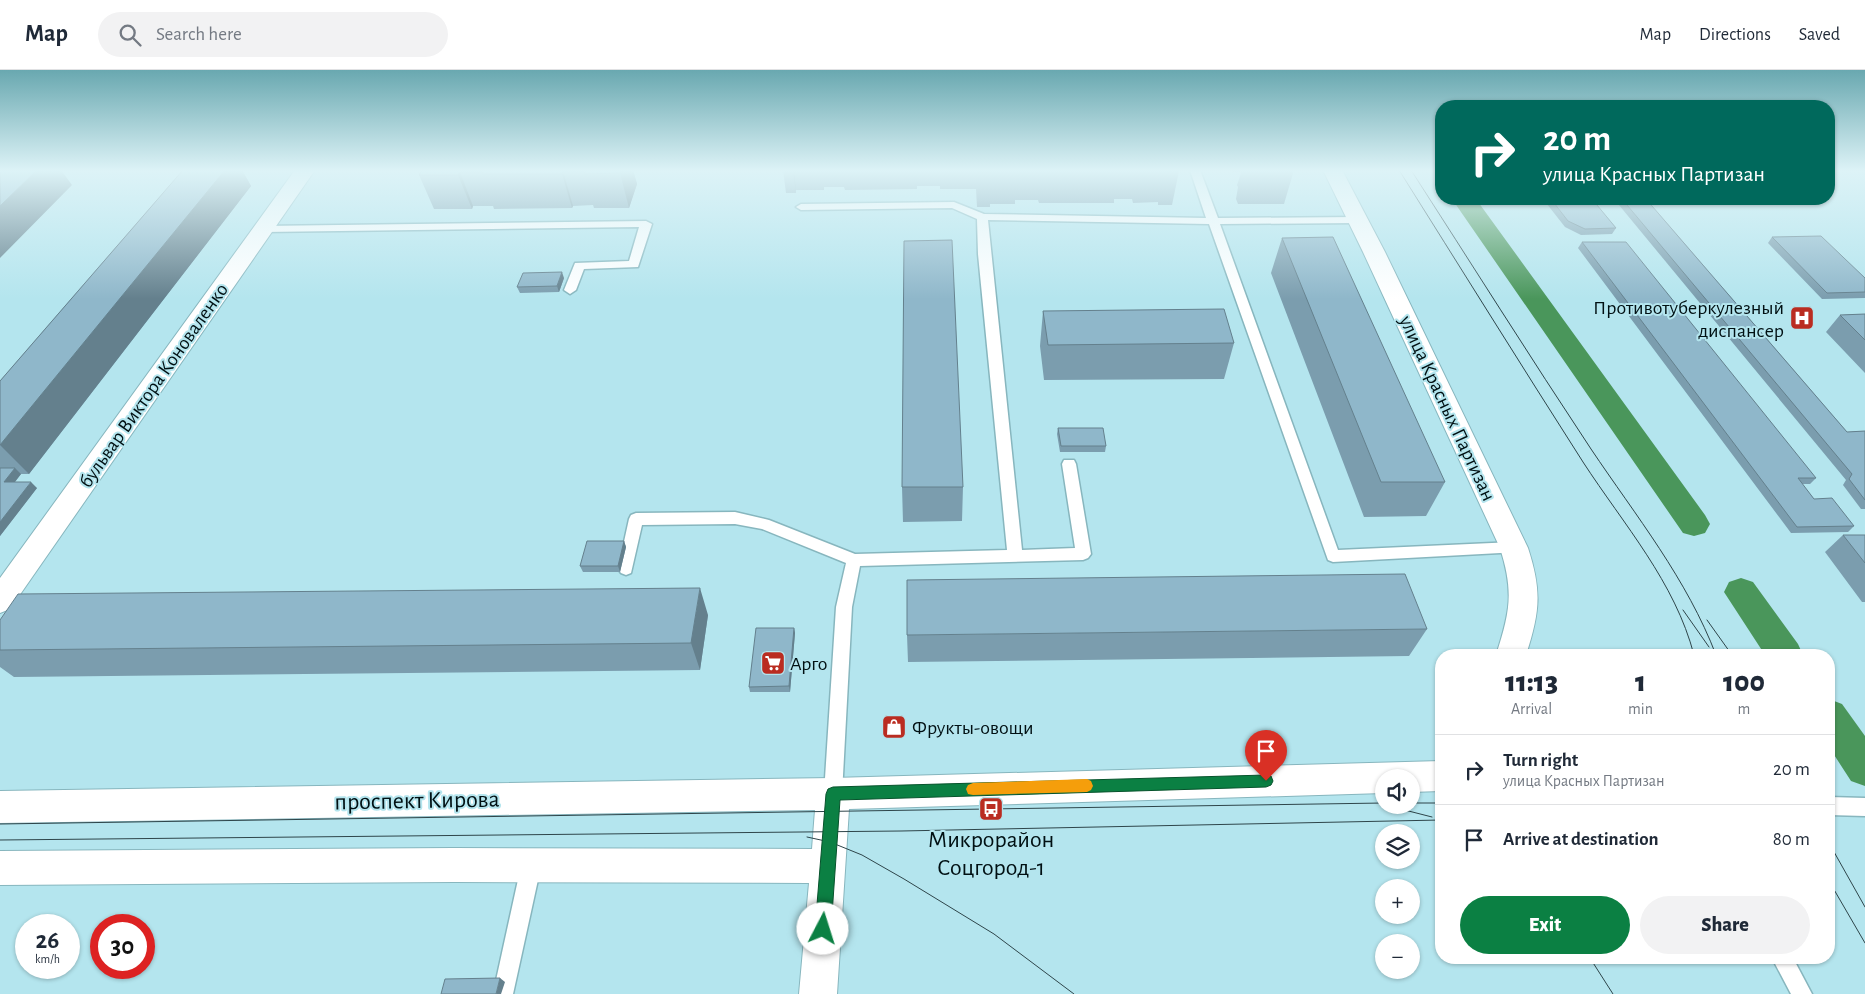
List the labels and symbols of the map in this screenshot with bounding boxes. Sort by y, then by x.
street label: бульвар Виктора Коноваленко [76,280,232,491]
place label: Противотуберкулезный диспансер [1593,298,1784,341]
hospital icon: Противотуберкулезный диспансер [1789,305,1815,331]
street label: улица Красных Партизан [1395,312,1499,504]
supermarket icon: Арго [760,650,786,676]
place label: Арго [790,654,828,674]
shop icon: Фрукты-овощи [881,714,907,740]
place label: Фрукты-овощи [912,718,1034,738]
pin [1245,730,1287,781]
street label: проспект Кирова [334,788,500,814]
bus stop icon: Микрорайон Соцгород-1 [978,796,1004,822]
place label: Микрорайон Соцгород-1 [928,828,1054,880]
position arrow [796,902,848,954]
speed limit sign: 30 [90,914,155,979]

